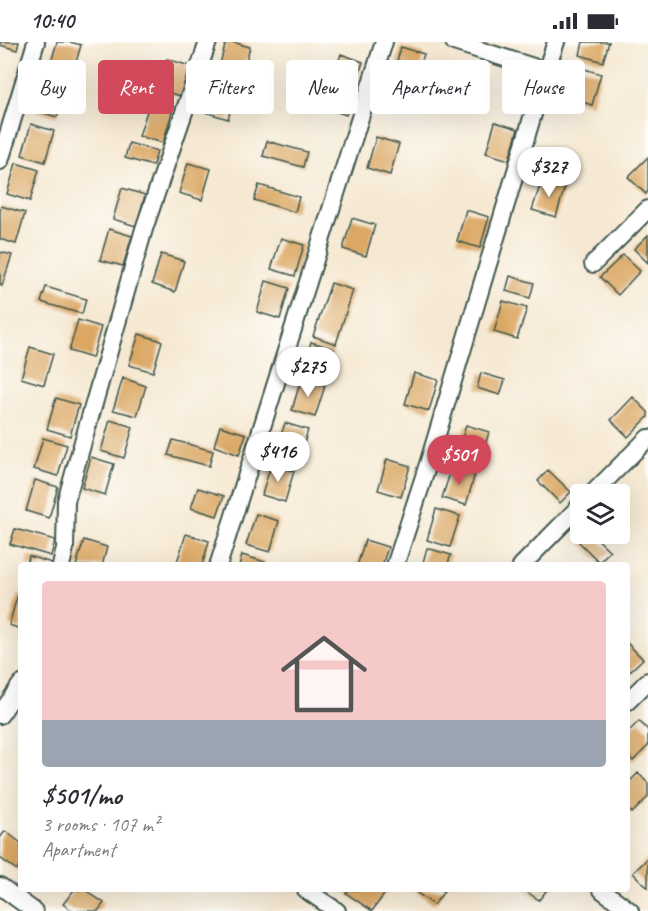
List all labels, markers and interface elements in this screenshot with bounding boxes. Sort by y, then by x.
text: 10:40 [30,7,74,35]
chip: Buy [18,60,86,114]
chip: Rent [98,60,174,114]
chip: Filters [186,60,274,114]
chip: New [286,60,358,114]
chip: Apartment [370,60,490,114]
chip: House [502,60,585,114]
pin: $327 [513,147,585,198]
text: $327 [531,154,567,179]
pin: $275 [272,347,344,398]
text: $275 [290,354,326,379]
pin: $416 [242,432,314,483]
pin: $501 [423,435,495,486]
text: $416 [260,439,296,464]
text: $501 [441,442,477,467]
map controls [570,484,630,544]
button: layers [570,484,630,544]
icon: home [270,620,378,728]
text: $501/mo [42,779,122,812]
text: 3 rooms · 107 m² [42,812,159,837]
text: Apartment [42,837,115,862]

